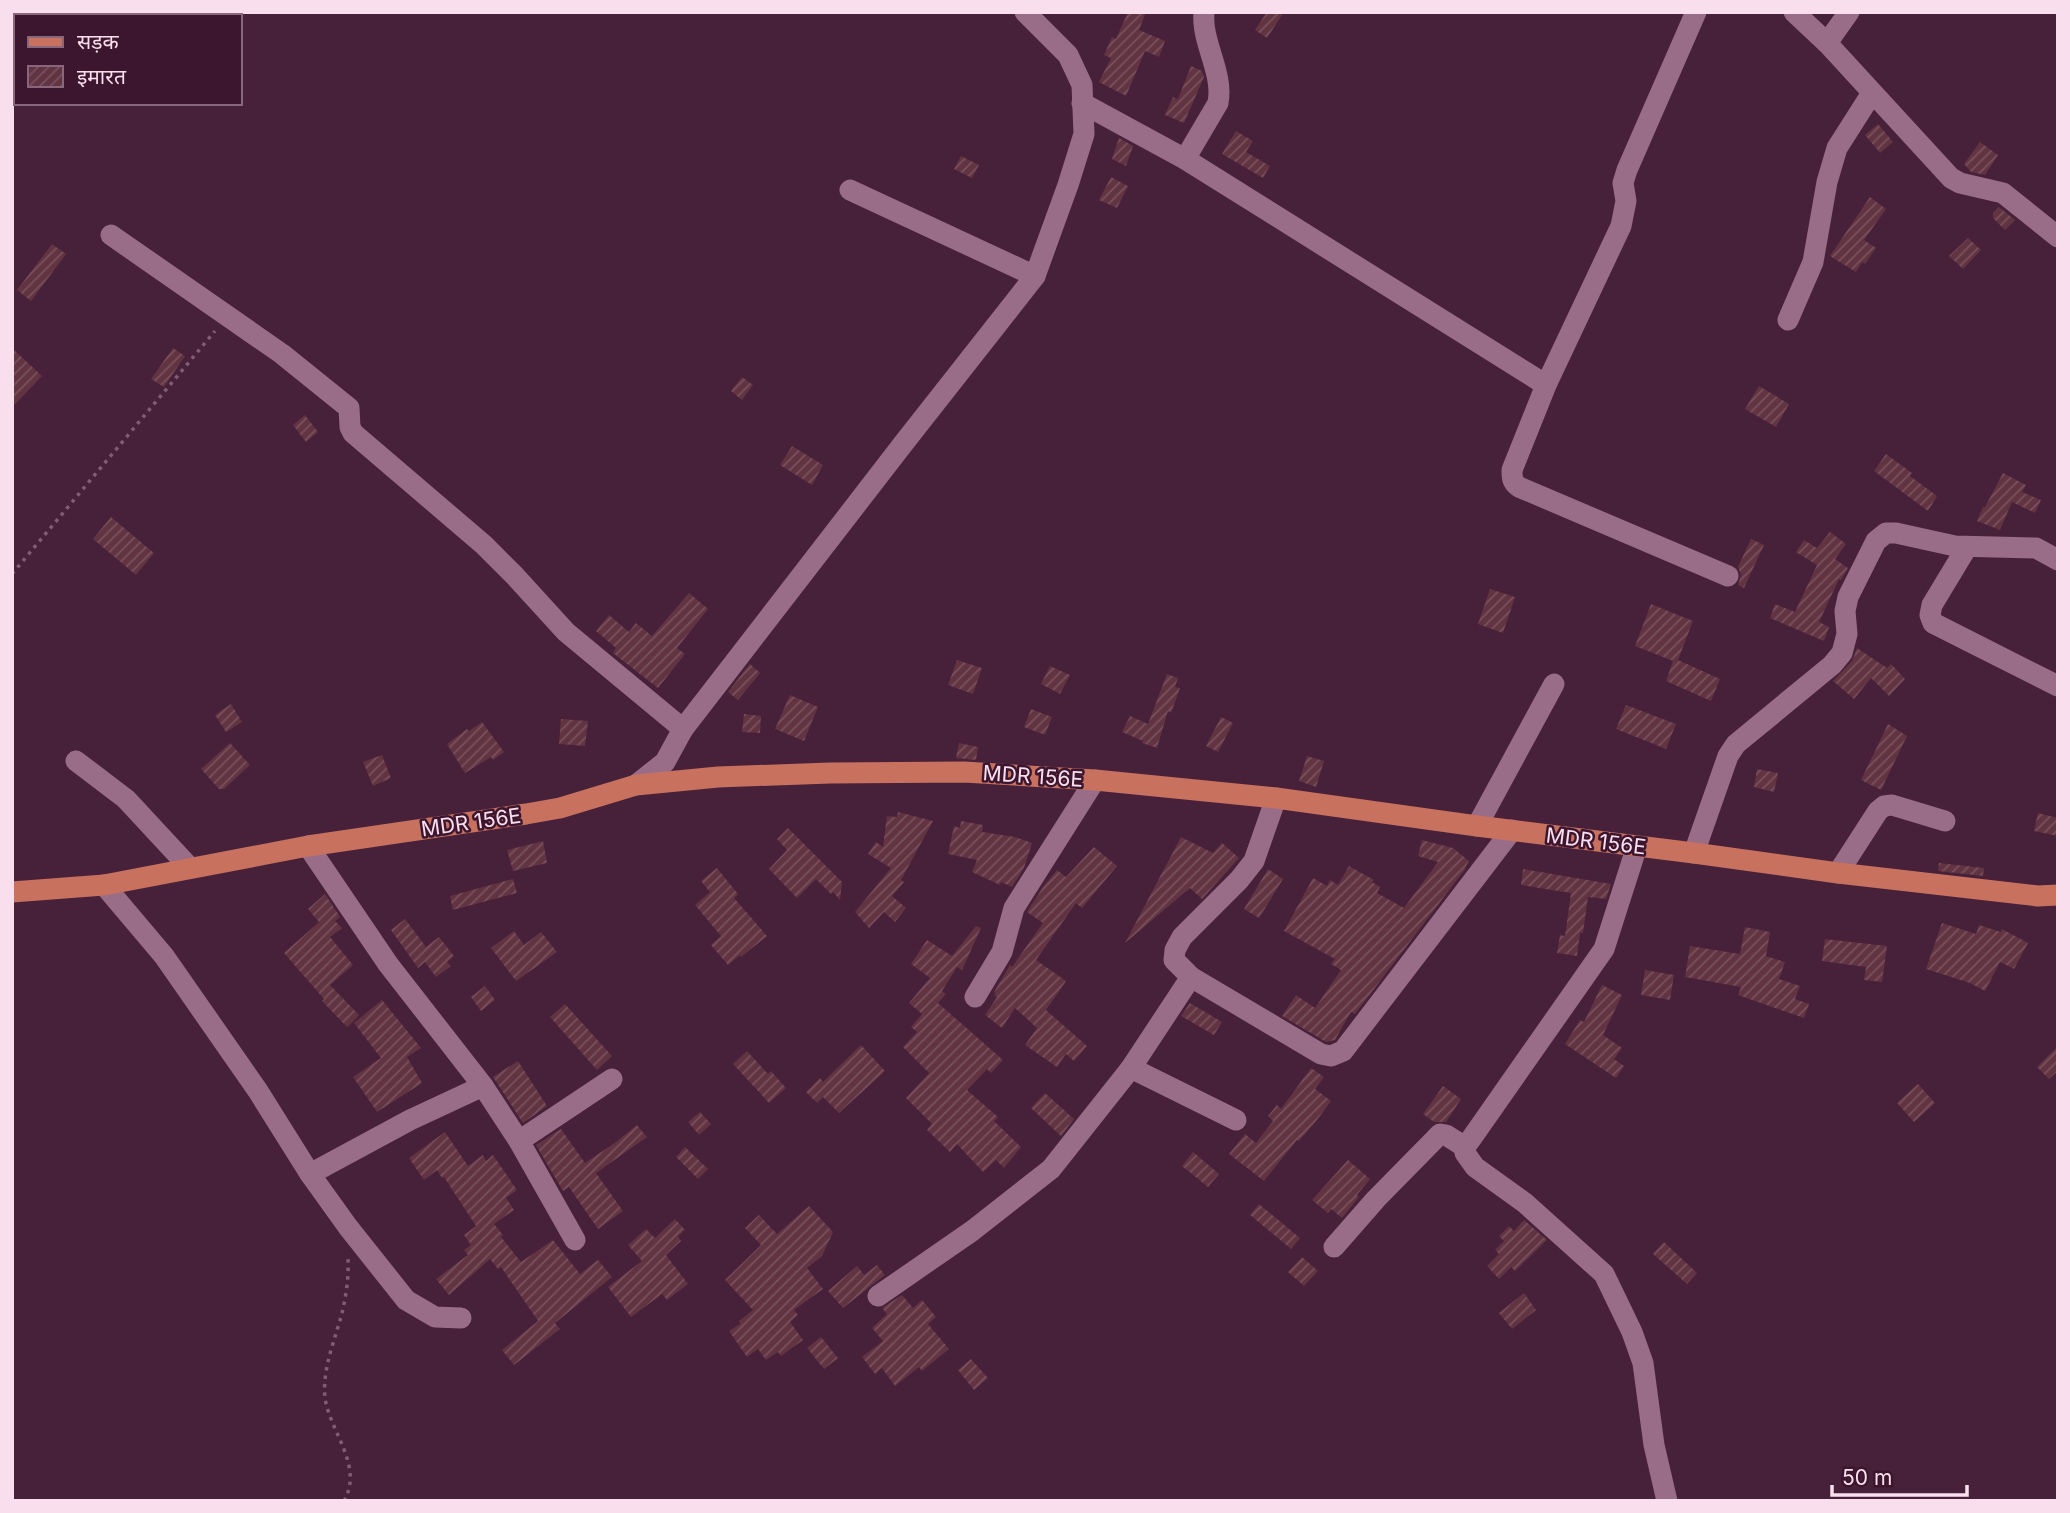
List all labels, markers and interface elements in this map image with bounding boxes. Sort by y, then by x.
legend [14,14,242,105]
text: सड़क [77,29,119,54]
text: इमारत [77,64,127,89]
street label: MDR 156E [982,760,1084,792]
street label: MDR 156E [419,803,523,841]
street label: MDR 156E [1545,822,1647,860]
scale bar [1832,1454,1967,1498]
text: 50 m [1842,1465,1892,1490]

